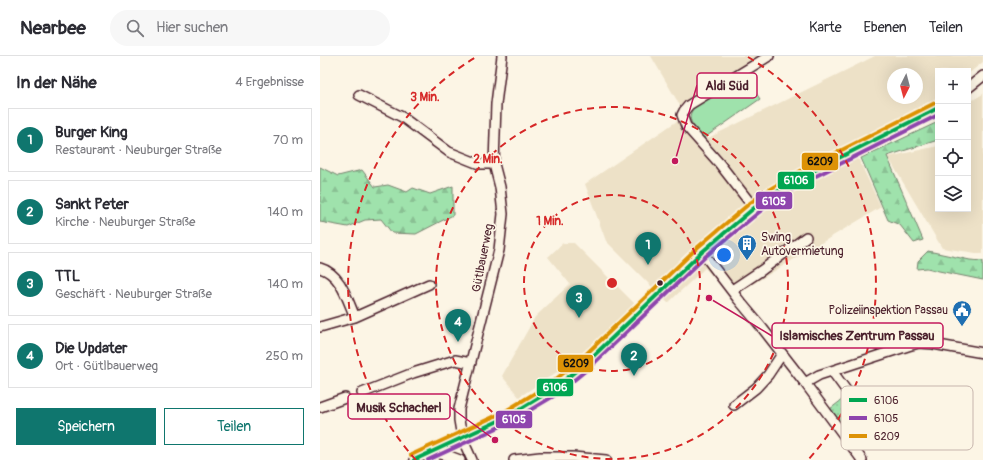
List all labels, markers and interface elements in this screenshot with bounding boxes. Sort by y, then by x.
search box [110,10,390,46]
text: Nearbee [20,16,86,40]
icon: search [124,17,146,39]
text: Hier suchen [156,18,228,37]
text: Karte [809,19,842,36]
text: Ebenen [864,19,907,36]
text: Teilen [929,19,963,36]
north arrow [887,68,923,104]
map controls [935,68,971,212]
button: + [935,68,971,104]
text: In der Nähe [16,72,97,93]
callout: Aldi Süd [697,73,757,98]
text: 4 Ergebnisse [235,74,304,90]
text: Aldi Süd [705,78,749,94]
text: 3 Min. [410,90,440,105]
button: − [935,104,971,140]
text: Burger King [55,123,128,142]
text: 1 [27,132,33,148]
text: 70 m [273,132,303,148]
button: locate [935,140,971,176]
text: Restaurant · Neuburger Straße [55,142,222,158]
text: 2 Min. [473,152,503,167]
line badge: 6209 [801,152,839,171]
text: 6209 [807,155,833,168]
line badge: 6106 [777,171,815,190]
text: 6106 [784,174,809,187]
button: layers [935,176,971,212]
line badge: 6105 [755,191,793,210]
text: Sankt Peter [55,195,129,214]
text: 6105 [762,195,786,208]
text: 2 [26,204,34,220]
text: 140 m [267,204,303,220]
text: Kirche · Neuburger Straße [55,214,195,230]
text: 1 Min. [536,214,564,229]
street label: Gütlbauerweg [469,223,497,293]
place label: Swing Autovermietung [761,230,844,259]
pin: 1 [635,232,661,265]
building icon: Swing Autovermietung [736,233,758,261]
your location [714,245,734,265]
text: TTL [55,267,80,286]
text: 3 [26,276,34,292]
text: 140 m [267,276,303,292]
centre of rings [605,276,619,290]
unlabelled marker [655,278,665,288]
pin: 3 [566,285,592,318]
text: Geschäft · Neuburger Straße [55,286,212,302]
public building icon: Polizeiinspektion Passau [951,299,973,327]
place label: Polizeiinspektion Passau [829,303,948,318]
pin: 4 [445,309,471,342]
callout: Islamisches Zentrum Passau [772,323,943,348]
text: Islamisches Zentrum Passau [779,328,935,344]
text: Die Updater [55,339,127,358]
pin: 2 [621,343,647,376]
text: 4 [26,348,34,364]
text: 250 m [265,348,303,364]
line badge: 6209 [557,354,594,373]
text: 6209 [563,357,589,370]
text: Ort · Gütlbauerweg [55,358,158,374]
line badge: 6106 [536,378,574,397]
text: 6106 [543,381,568,394]
legend [841,386,973,450]
callout: Musik Schacherl [348,394,450,419]
text: 6106 [874,394,899,407]
text: Musik Schacherl [356,400,442,416]
button: Speichern [16,408,156,445]
button: Teilen [164,408,304,445]
line badge: 6105 [495,410,533,429]
text: 6105 [874,412,898,425]
text: 6105 [502,413,526,426]
text: 6209 [874,430,900,443]

